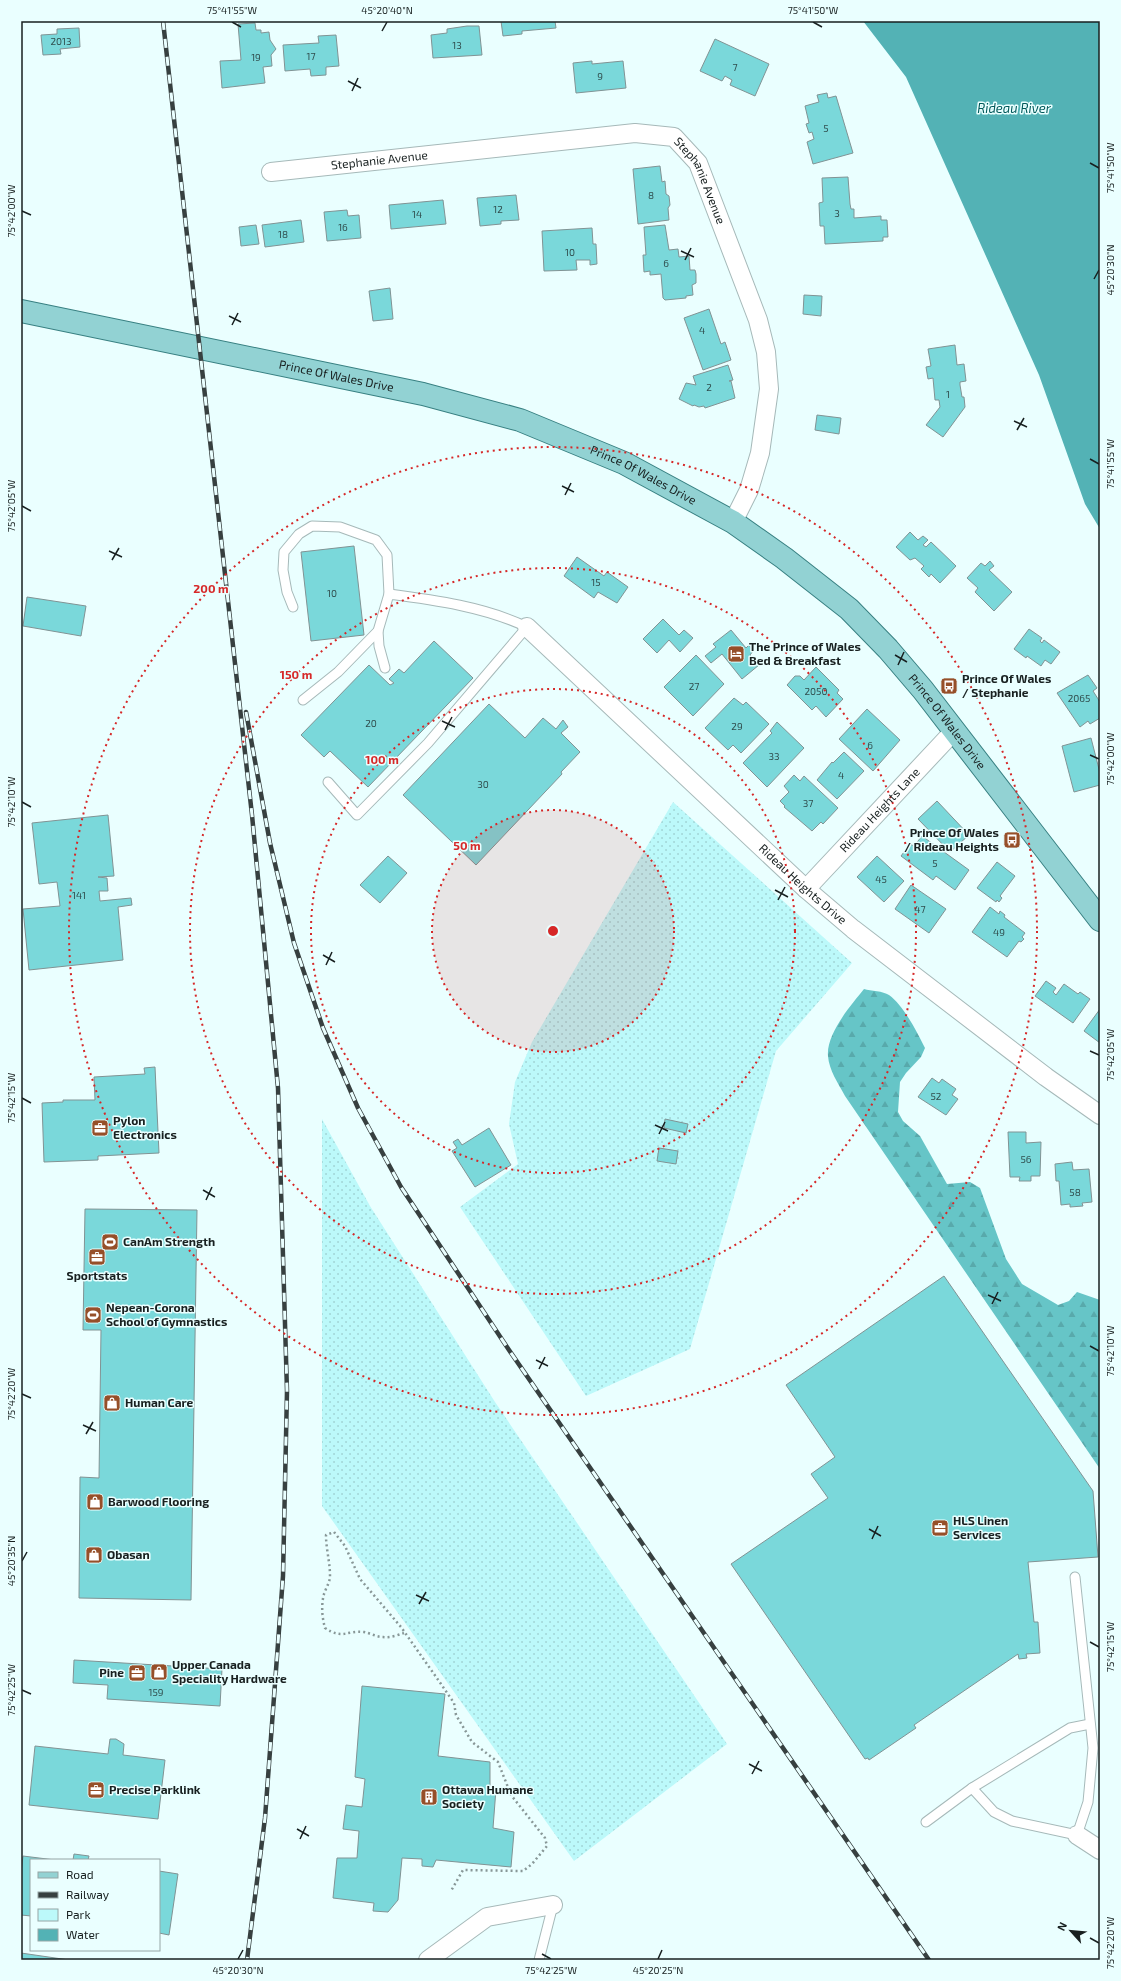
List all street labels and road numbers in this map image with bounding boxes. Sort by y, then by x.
street label: Stephanie Avenue [672,134,729,226]
street label: Stephanie Avenue [330,147,428,172]
street label: Prince Of Wales Drive [278,356,395,394]
street label: Prince Of Wales Drive [589,442,699,507]
street label: Prince Of Wales Drive [906,671,989,772]
street label: Rideau Heights Lane [836,764,922,855]
street label: Rideau Heights Drive [757,841,850,926]

